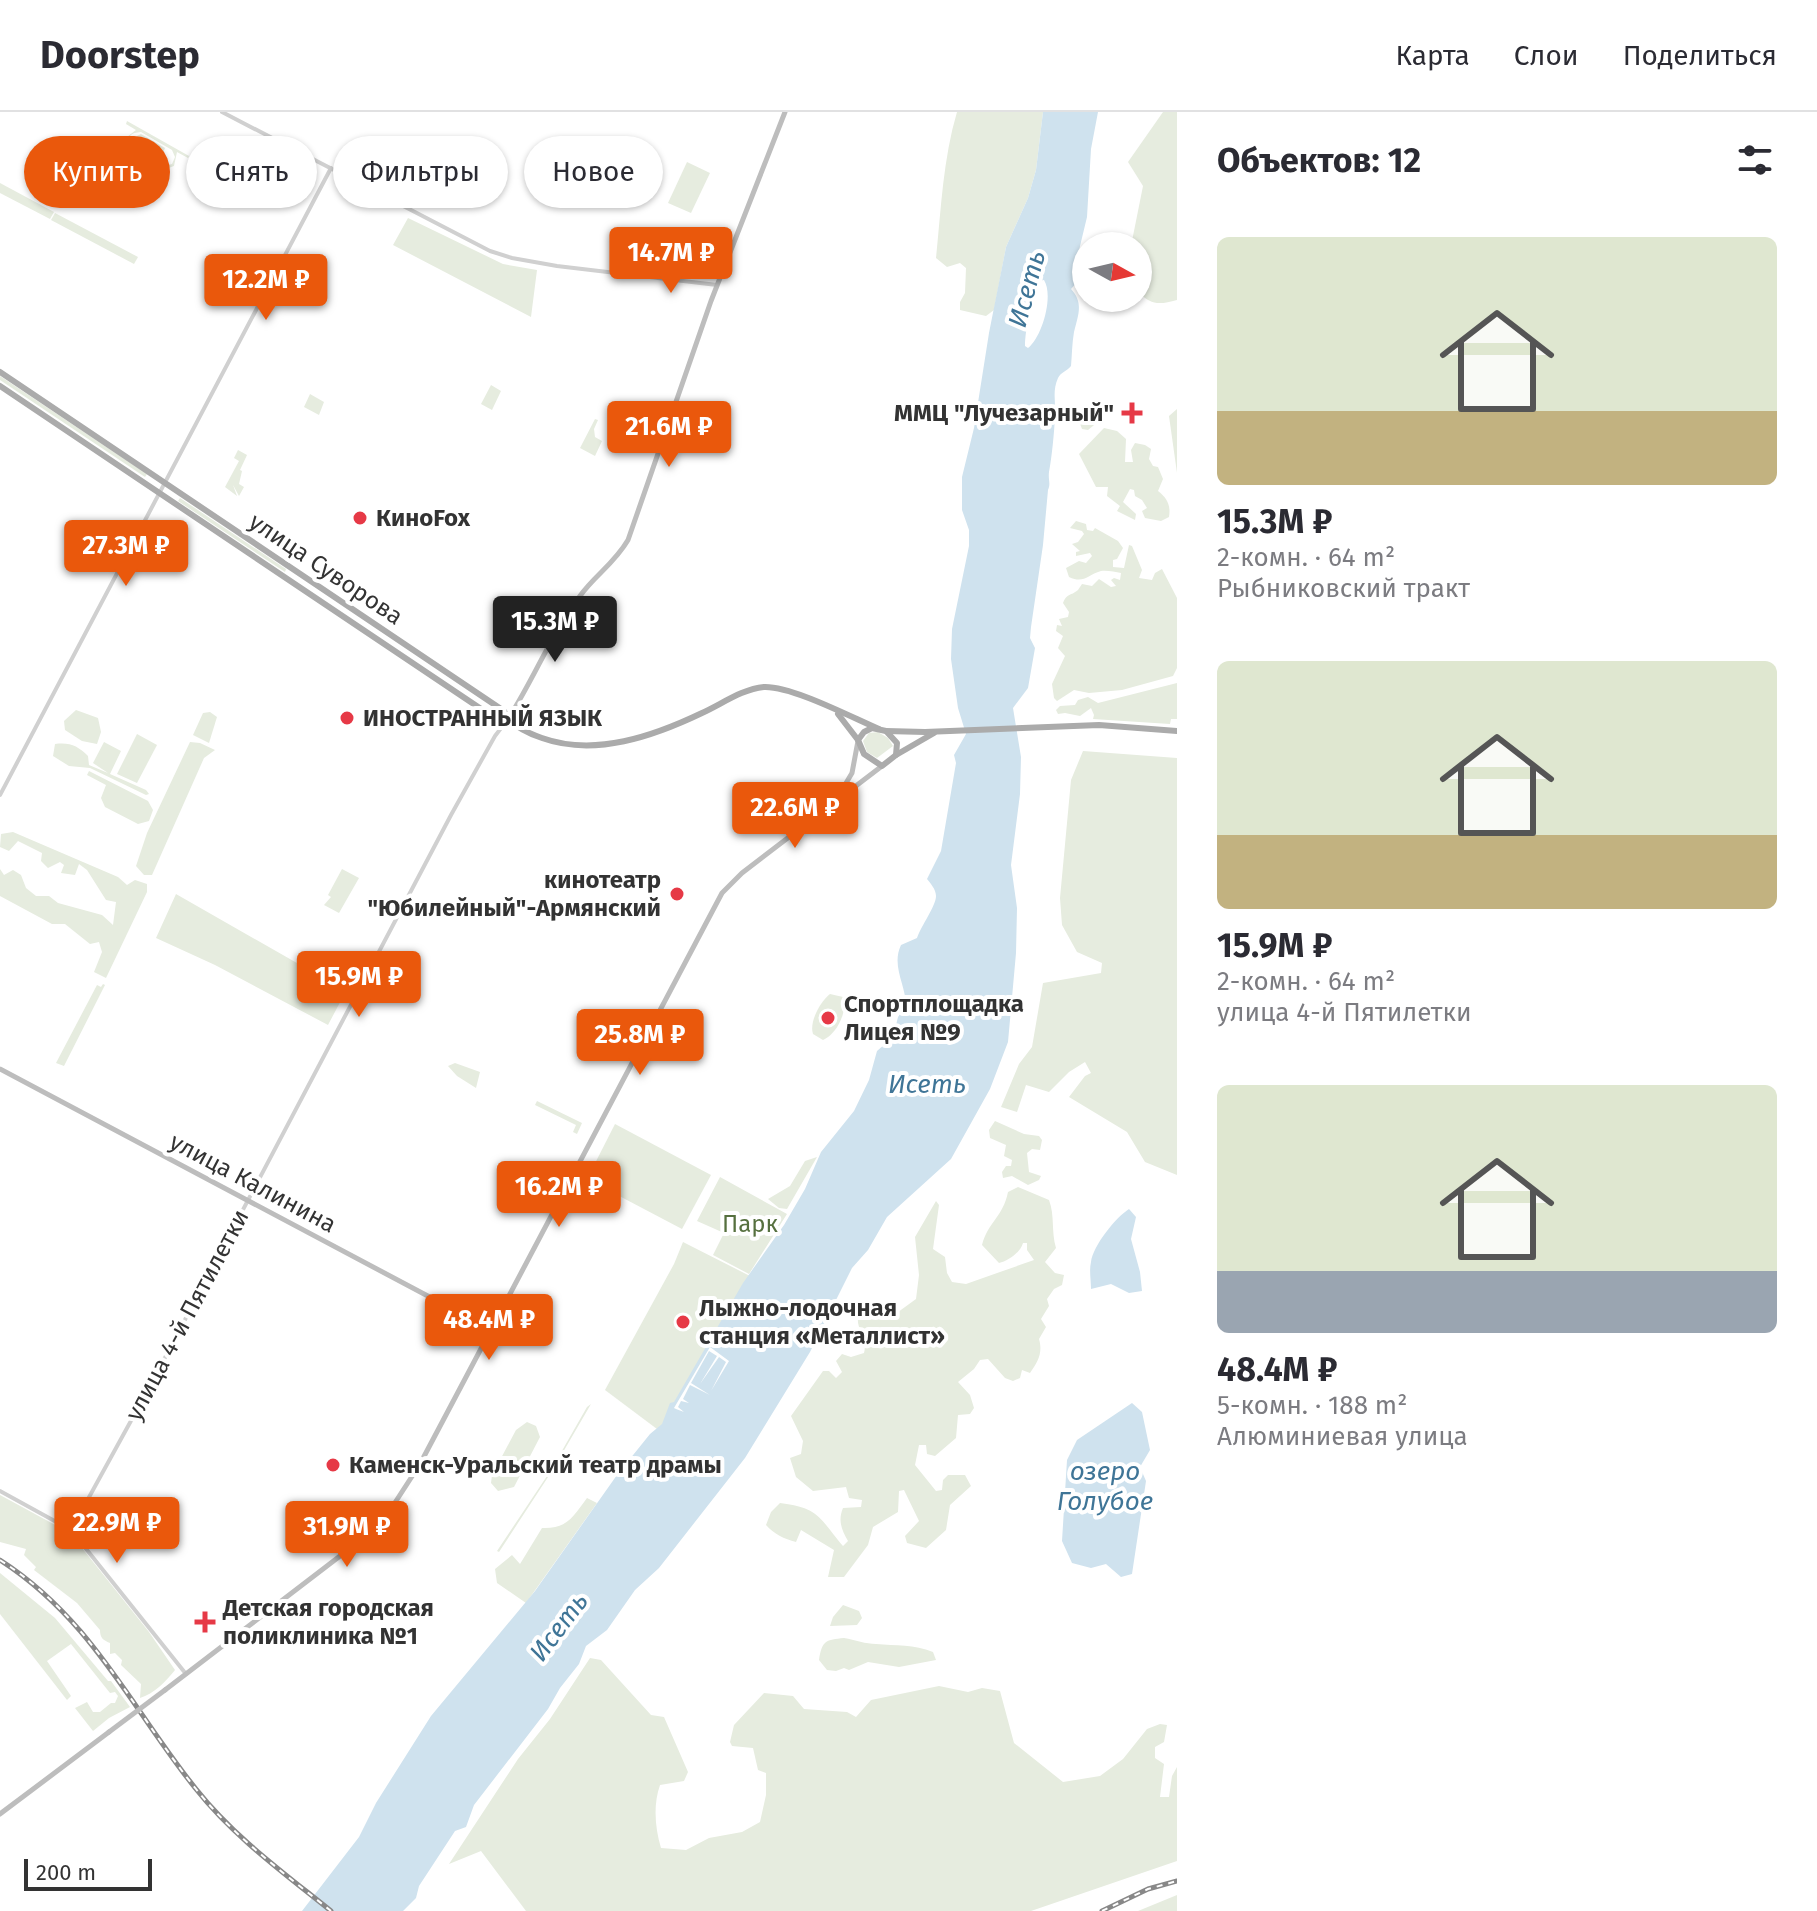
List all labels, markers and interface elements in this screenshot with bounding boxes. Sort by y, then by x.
text: Doorstep [40,32,200,78]
text: Карта [1395,39,1470,72]
text: Слои [1514,39,1579,72]
text: Поделиться [1623,39,1777,72]
chip: Купить [24,136,170,208]
chip: Снять [186,136,317,208]
chip: Фильтры [333,136,508,208]
chip: Новое [524,136,663,208]
icon: filters [1733,138,1777,182]
text: Объектов: 12 [1217,140,1421,181]
pin: 14.7M ₽ [597,227,745,295]
north arrow [1072,232,1152,312]
map controls [1072,232,1152,312]
text: 14.7M ₽ [627,237,715,268]
water label: Исеть [1002,247,1052,331]
pin: 12.2M ₽ [192,254,340,322]
text: 12.2M ₽ [222,264,310,295]
icon: home [1425,289,1569,433]
place label: ММЦ "Лучезарный" [894,399,1114,427]
pin: 21.6M ₽ [595,401,743,469]
marker: ММЦ "Лучезарный" [1121,402,1143,424]
text: 21.6M ₽ [625,411,713,442]
text: 15.3M ₽ [1217,501,1332,542]
place label: КиноFox [376,504,471,532]
street label: улица Суворова [244,507,408,631]
marker: КиноFox [351,509,369,527]
pin: 27.3M ₽ [52,520,200,588]
text: 27.3M ₽ [82,530,170,561]
text: 2-комн. · 64 m² [1217,542,1395,573]
text: Рыбниковский тракт [1217,573,1470,604]
pin: 15.3M ₽ [481,596,629,664]
text: 15.3M ₽ [511,606,599,637]
place label: ИНОСТРАННЫЙ ЯЗЫК [363,703,603,732]
marker: ИНОСТРАННЫЙ ЯЗЫК [338,709,356,727]
icon: home [1425,713,1569,857]
pin: 22.6M ₽ [721,782,869,850]
text: 22.6M ₽ [750,792,840,823]
place label: кинотеатр "Юбилейный"-Армянский [367,866,661,922]
marker: кинотеатр "Юбилейный"-Армянский [668,885,686,903]
text: 15.9M ₽ [1217,925,1332,966]
pin: 15.9M ₽ [285,951,433,1019]
text: 15.9M ₽ [315,961,403,992]
text: 2-комн. · 64 m² [1217,966,1395,997]
place label: Спортплощадка Лицея №9 [844,990,1024,1046]
text: улица 4-й Пятилетки [1217,997,1472,1028]
pin: 25.8M ₽ [566,1009,714,1077]
marker: Спортплощадка Лицея №9 [819,1009,837,1027]
text: 25.8M ₽ [595,1019,685,1050]
water label: Исеть [888,1069,966,1100]
street label: улица Калинина [165,1127,341,1239]
icon: home [1425,1137,1569,1281]
pin: 16.2M ₽ [485,1161,633,1229]
text: 16.2M ₽ [515,1171,603,1202]
street label: улица 4-й Пятилетки [119,1205,255,1425]
park label: Парк [722,1210,779,1238]
pin: 48.4M ₽ [415,1294,563,1362]
place label: Лыжно-лодочная станция «Металлист» [699,1294,945,1350]
text: 48.4M ₽ [443,1304,535,1335]
marker: Лыжно-лодочная станция «Металлист» [674,1313,692,1331]
text: 48.4M ₽ [1217,1349,1338,1390]
text: 5-комн. · 188 m² [1217,1390,1407,1421]
text: Алюминиевая улица [1217,1421,1468,1452]
place label: Каменск-Уральский театр драмы [349,1451,722,1479]
marker: Каменск-Уральский театр драмы [324,1456,342,1474]
water label: озеро Голубое [1057,1456,1153,1517]
pin: 22.9M ₽ [43,1497,191,1565]
pin: 31.9M ₽ [273,1501,421,1569]
text: 22.9M ₽ [72,1507,162,1538]
text: 31.9M ₽ [303,1511,391,1542]
water label: Исеть [523,1586,595,1668]
place label: Детская городская поликлиника №1 [222,1594,434,1650]
marker: Детская городская поликлиника №1 [194,1611,216,1633]
scale bar [24,1855,152,1891]
text: 200 m [36,1859,96,1886]

